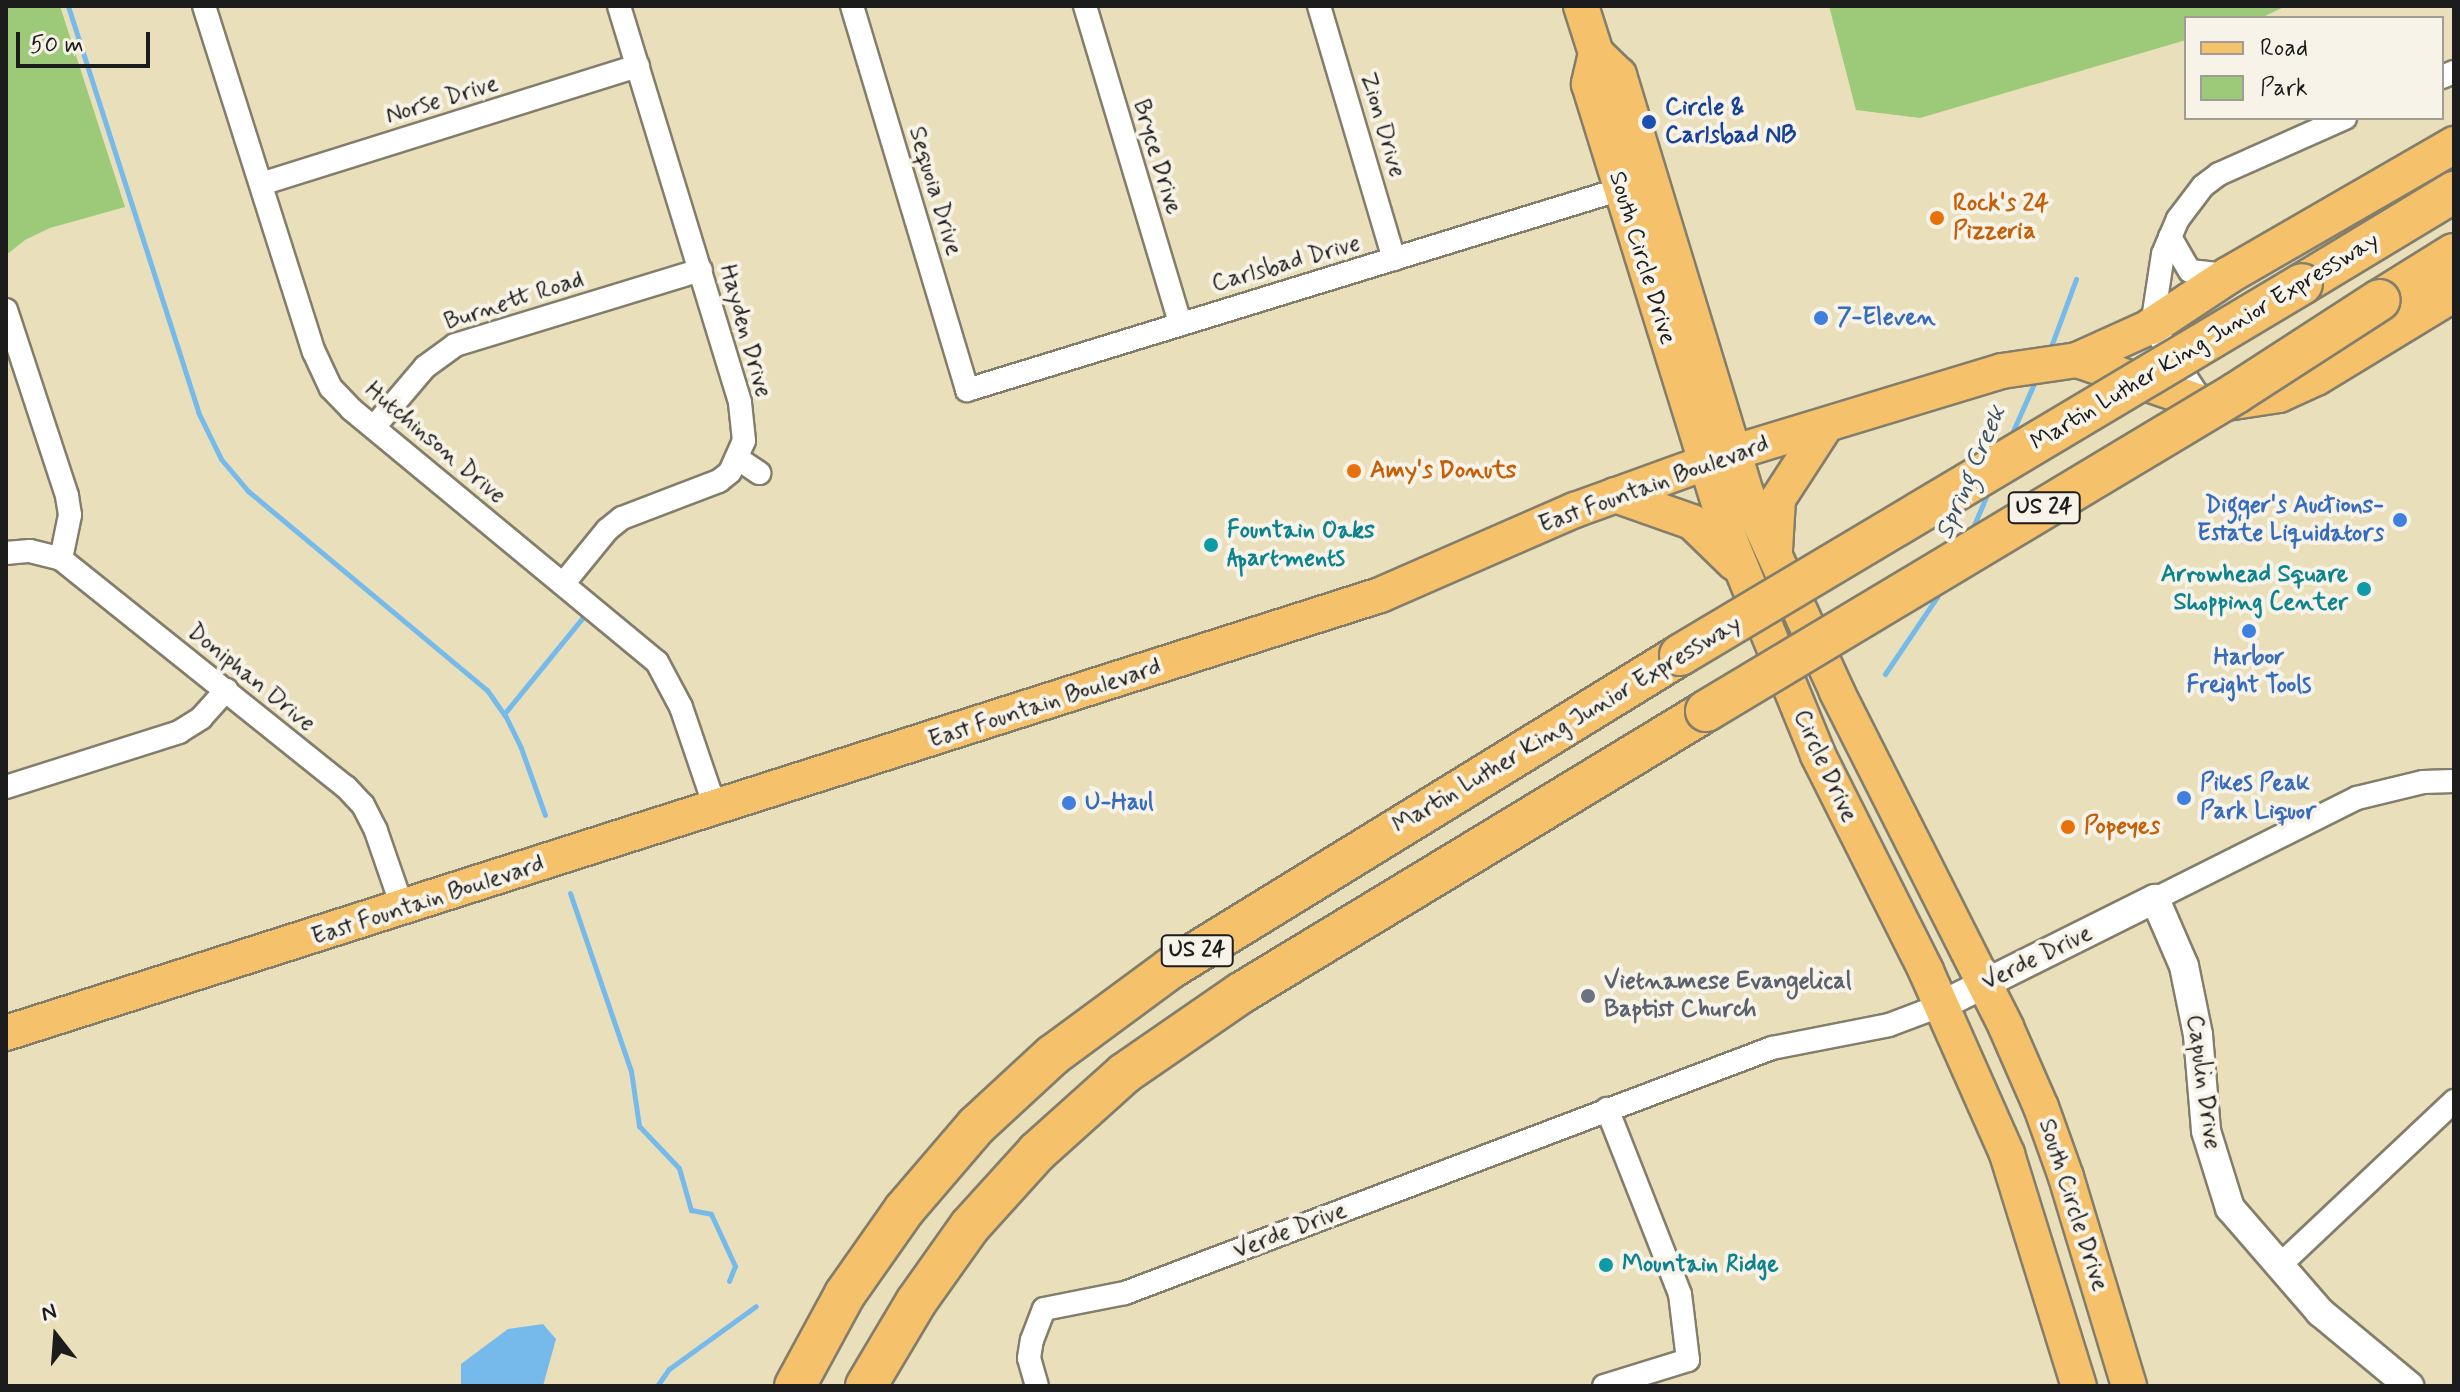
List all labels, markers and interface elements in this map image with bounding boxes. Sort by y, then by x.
scale bar [20,16,154,66]
legend [2184,16,2444,120]
text: 50 m [30,30,84,61]
text: Road [2260,33,2308,64]
street label: Norse Drive [383,69,501,131]
street label: Zion Drive [1353,70,1411,180]
text: Park [2260,73,2308,104]
place label: Circle & Carlsbad NB [1665,94,1796,150]
street label: Bryce Drive [1126,97,1188,217]
marker: Circle & Carlsbad NB [1640,113,1658,131]
street label: Sequoia Drive [902,124,968,258]
street label: South Circle Drive [1602,169,1682,347]
place label: Rock's 24 Pizzeria [1953,190,2049,246]
marker: Rock's 24 Pizzeria [1928,209,1946,227]
street label: Martin Luther King Junior Expressway [2025,226,2385,458]
street label: Carlsbad Drive [1209,229,1363,299]
street label: Hayden Drive [713,262,777,400]
street label: Burnett Road [441,265,587,337]
place label: 7-Eleven [1837,304,1936,332]
marker: 7-Eleven [1812,309,1830,327]
street label: Hutchinson Drive [359,376,511,510]
water label: Spring Creek [1930,402,2014,544]
street label: East Fountain Boulevard [1537,431,1771,539]
place label: Amy's Donuts [1370,457,1509,485]
marker: Amy's Donuts [1345,462,1363,480]
road number: US 24 [2006,490,2082,526]
place label: Digger's Auctions- Estate Liquidators [2197,492,2384,548]
marker: Digger's Auctions- Estate Liquidators [2391,511,2409,529]
place label: Fountain Oaks Apartments [1227,517,1372,573]
marker: Fountain Oaks Apartments [1202,536,1220,554]
place label: Arrowhead Square Shopping Center [2161,561,2348,617]
marker: Arrowhead Square Shopping Center [2355,580,2373,598]
street label: Martin Luther King Junior Expressway [1387,609,1747,841]
street label: Doniphan Drive [182,618,320,738]
marker: Harbor Freight Tools [2240,622,2258,640]
place label: Harbor Freight Tools [2187,644,2311,700]
street label: East Fountain Boulevard [927,653,1163,755]
street label: Circle Drive [1787,706,1863,826]
place label: Pikes Peak Park Liquor [2200,770,2316,826]
place label: U-Haul [1085,789,1154,817]
marker: Pikes Peak Park Liquor [2175,789,2193,807]
marker: U-Haul [1060,794,1078,812]
place label: Popeyes [2084,813,2160,841]
marker: Popeyes [2059,818,2077,836]
street label: East Fountain Boulevard [310,850,546,952]
street label: Verde Drive [1978,919,2096,997]
road number: US 24 [1159,933,1235,969]
place label: Vietnamese Evangelical Baptist Church [1604,968,1851,1024]
marker: Vietnamese Evangelical Baptist Church [1579,987,1597,1005]
street label: Capulin Drive [2179,1014,2227,1150]
street label: South Circle Drive [2032,1116,2114,1294]
street label: Verde Drive [1230,1196,1350,1266]
place label: Mountain Ridge [1622,1251,1779,1279]
marker: Mountain Ridge [1597,1256,1615,1274]
north arrow [16,1296,96,1376]
text: N [38,1298,60,1329]

